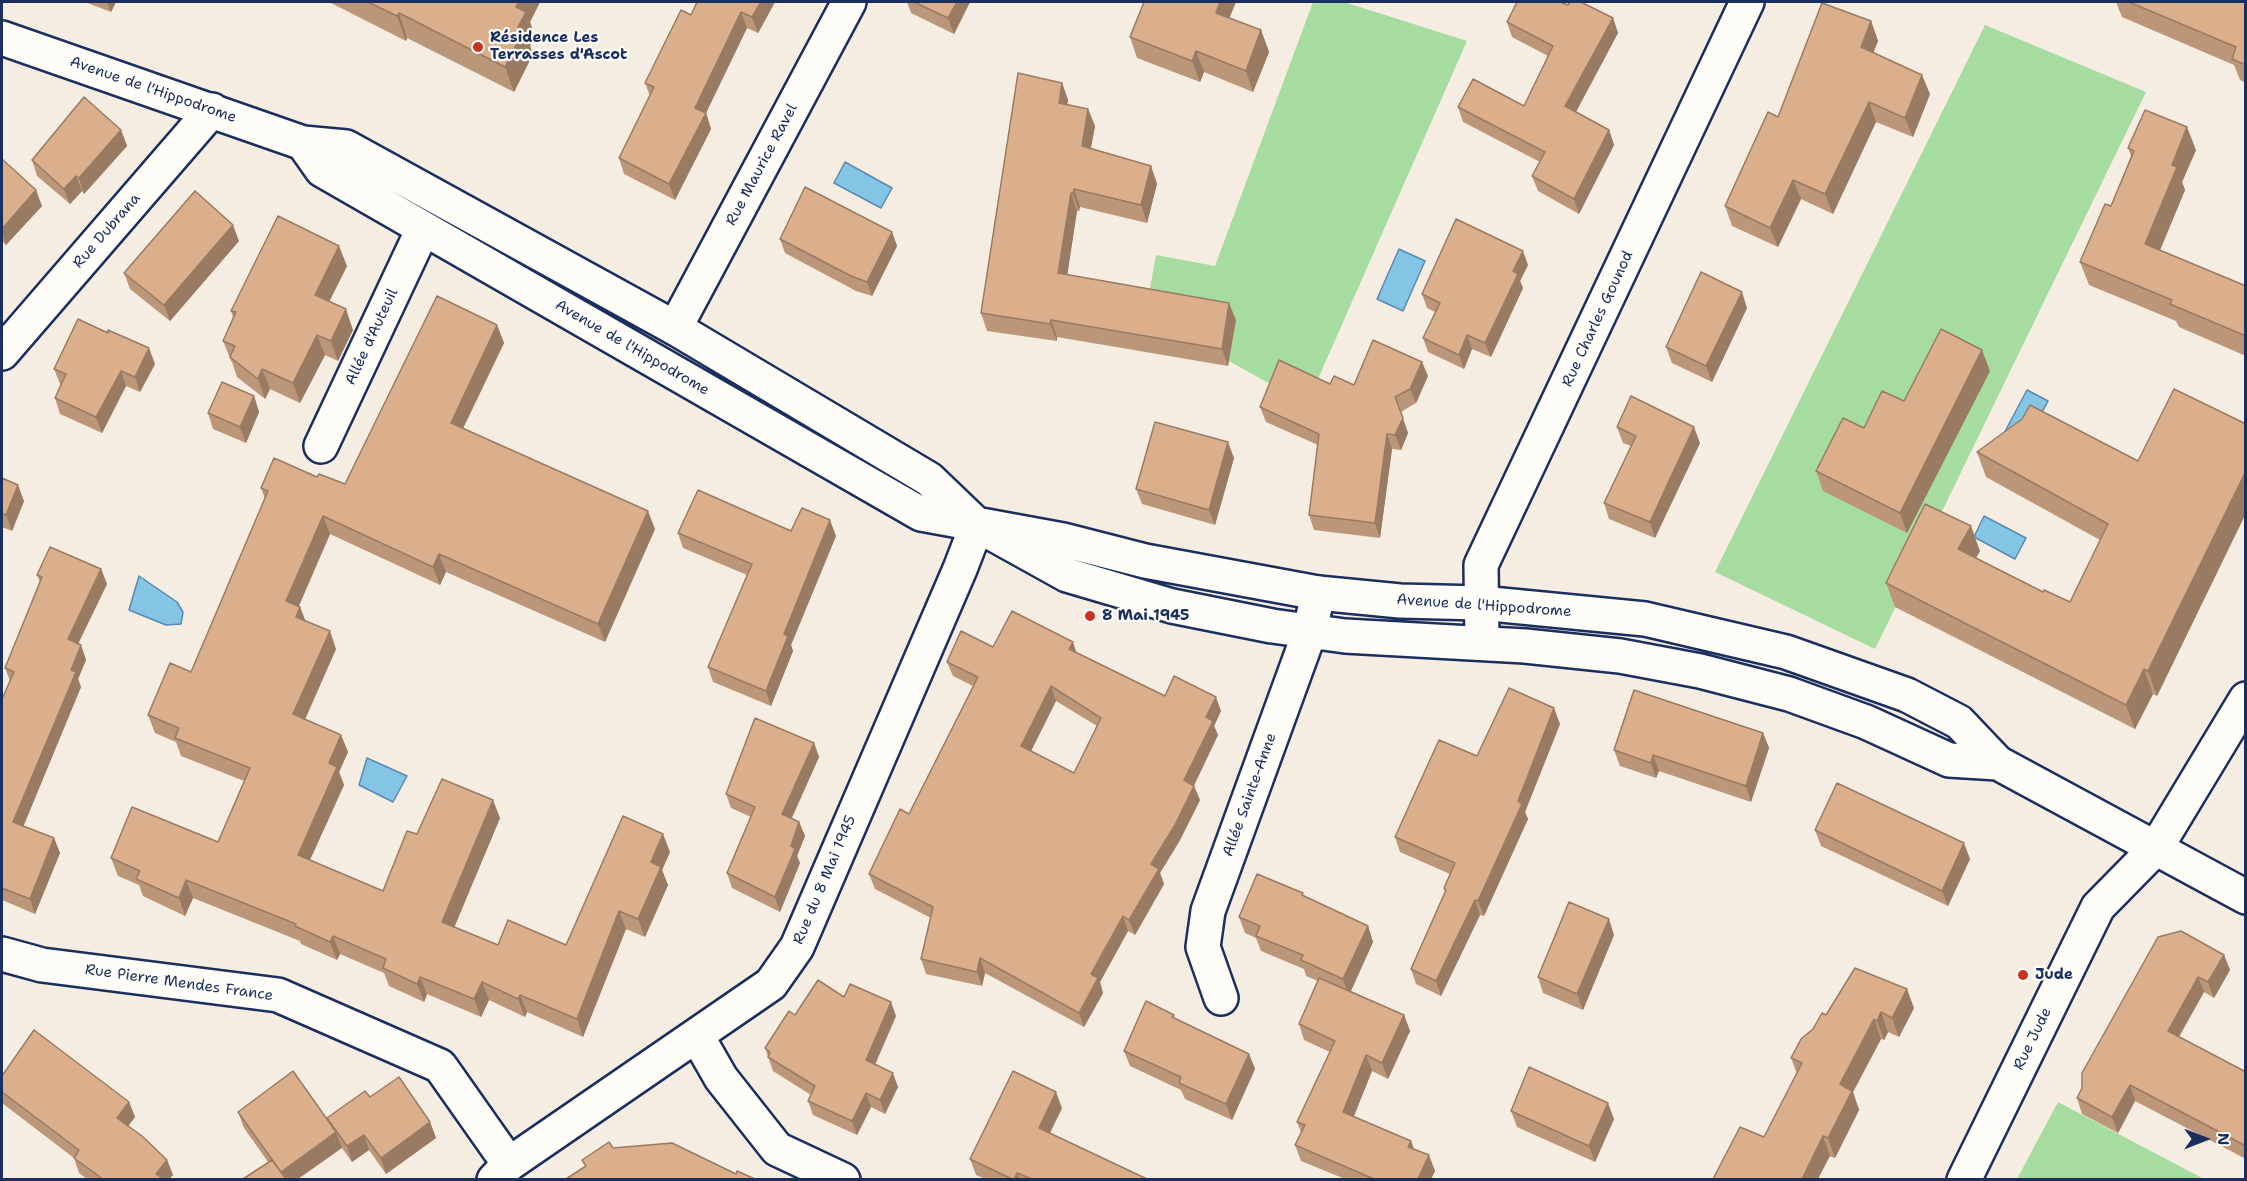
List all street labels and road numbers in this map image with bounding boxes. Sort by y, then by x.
street label: Avenue de l'Hippodrome [67,53,239,127]
street label: Rue Maurice Ravel [722,101,802,229]
street label: Rue Dubrana [70,190,144,272]
street label: Rue Charles Gounod [1559,248,1637,390]
street label: Allée d'Auteuil [342,286,402,388]
street label: Avenue de l'Hippodrome [552,296,712,400]
street label: Avenue de l'Hippodrome [1396,591,1572,621]
street label: Allée Sainte-Anne [1219,731,1281,859]
street label: Rue du 8 Mai 1945 [790,813,860,947]
street label: Rue Pierre Mendes France [84,961,274,1005]
street label: Rue Jude [2010,1005,2056,1073]

